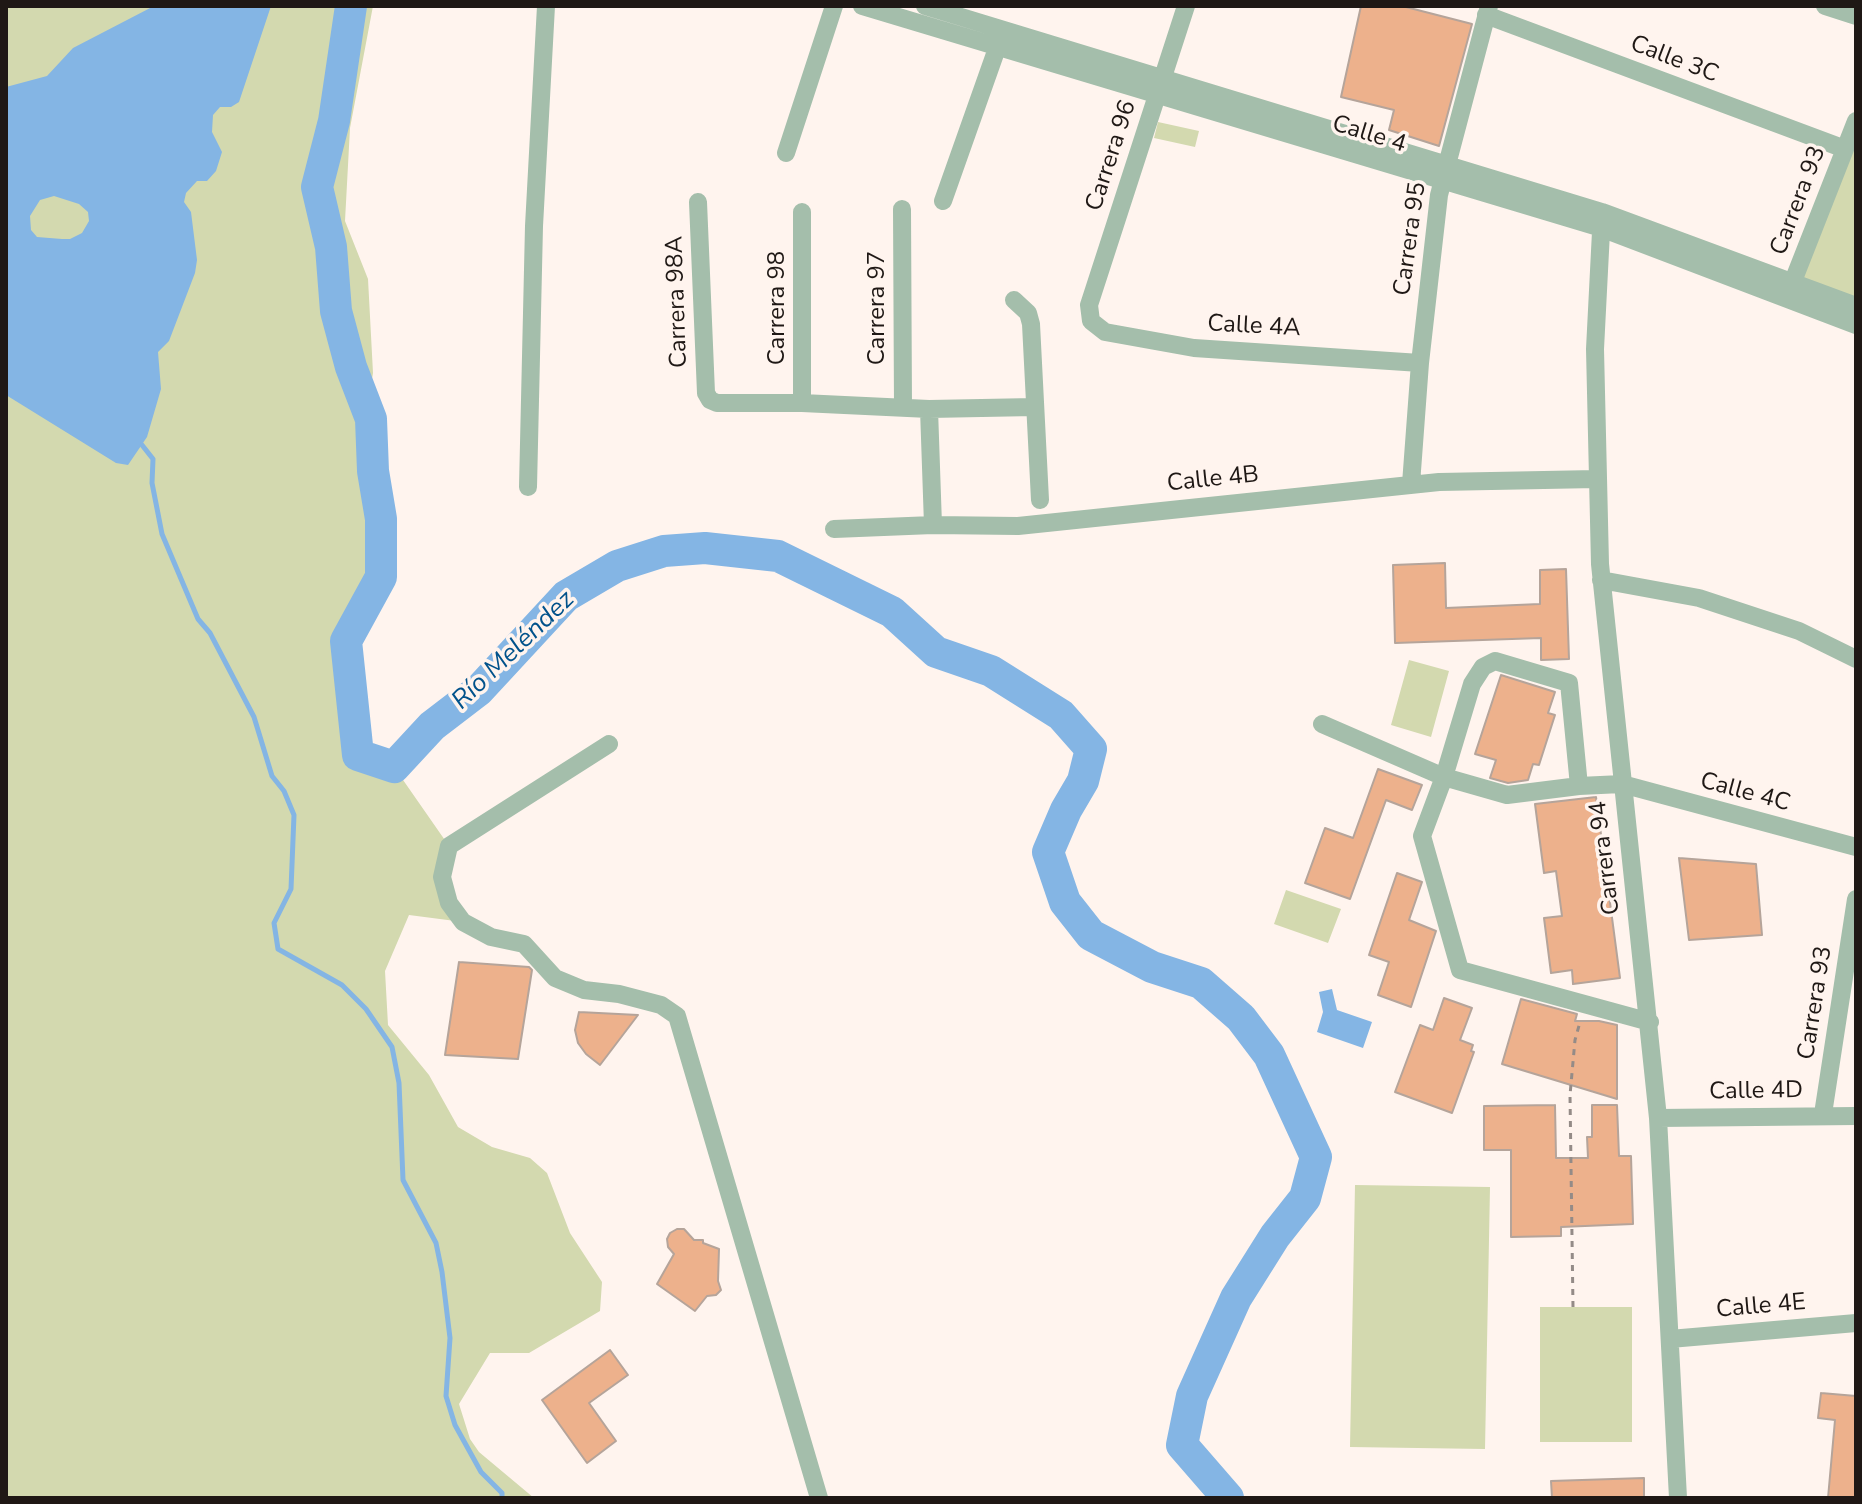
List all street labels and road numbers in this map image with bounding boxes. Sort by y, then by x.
street label: Calle 3C [1626,30,1722,90]
street label: Carrera 96 [1081,97,1143,215]
street label: Calle 4 [1328,110,1410,160]
street label: Carrera 93 [1765,142,1833,260]
street label: Carrera 95 [1389,180,1433,298]
street label: Carrera 98A [661,236,695,368]
street label: Carrera 98 [764,251,792,365]
street label: Carrera 97 [864,251,892,365]
street label: Calle 4A [1207,310,1301,344]
street label: Calle 4B [1166,461,1260,499]
street label: Calle 4C [1697,767,1793,819]
street label: Carrera 94 [1585,799,1627,917]
street label: Carrera 93 [1793,944,1839,1062]
street label: Calle 4D [1709,1077,1803,1107]
street label: Calle 4E [1715,1289,1807,1325]

